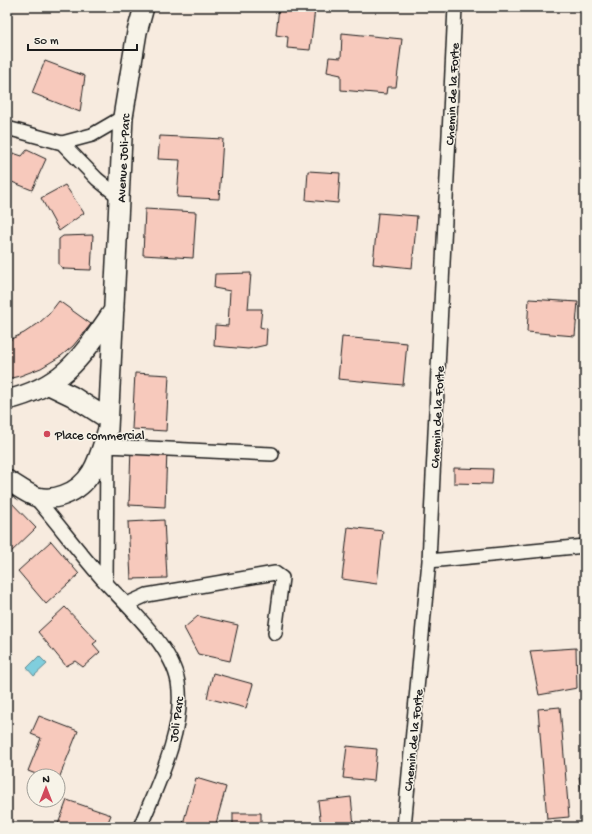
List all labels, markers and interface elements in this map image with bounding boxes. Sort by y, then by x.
scale bar [28,26,137,52]
text: 50 m [34,35,59,49]
street label: Chemin de la Forte [443,42,464,146]
street label: Avenue Joli-Parc [115,113,134,203]
street label: Chemin de la Forte [428,365,449,469]
marker: Place commercial [42,429,52,439]
place label: Place commercial [54,429,145,444]
street label: Chemin de la Forte [402,688,427,792]
street label: Joli Parc [167,695,188,743]
north arrow [26,768,66,808]
text: N [42,774,50,786]

